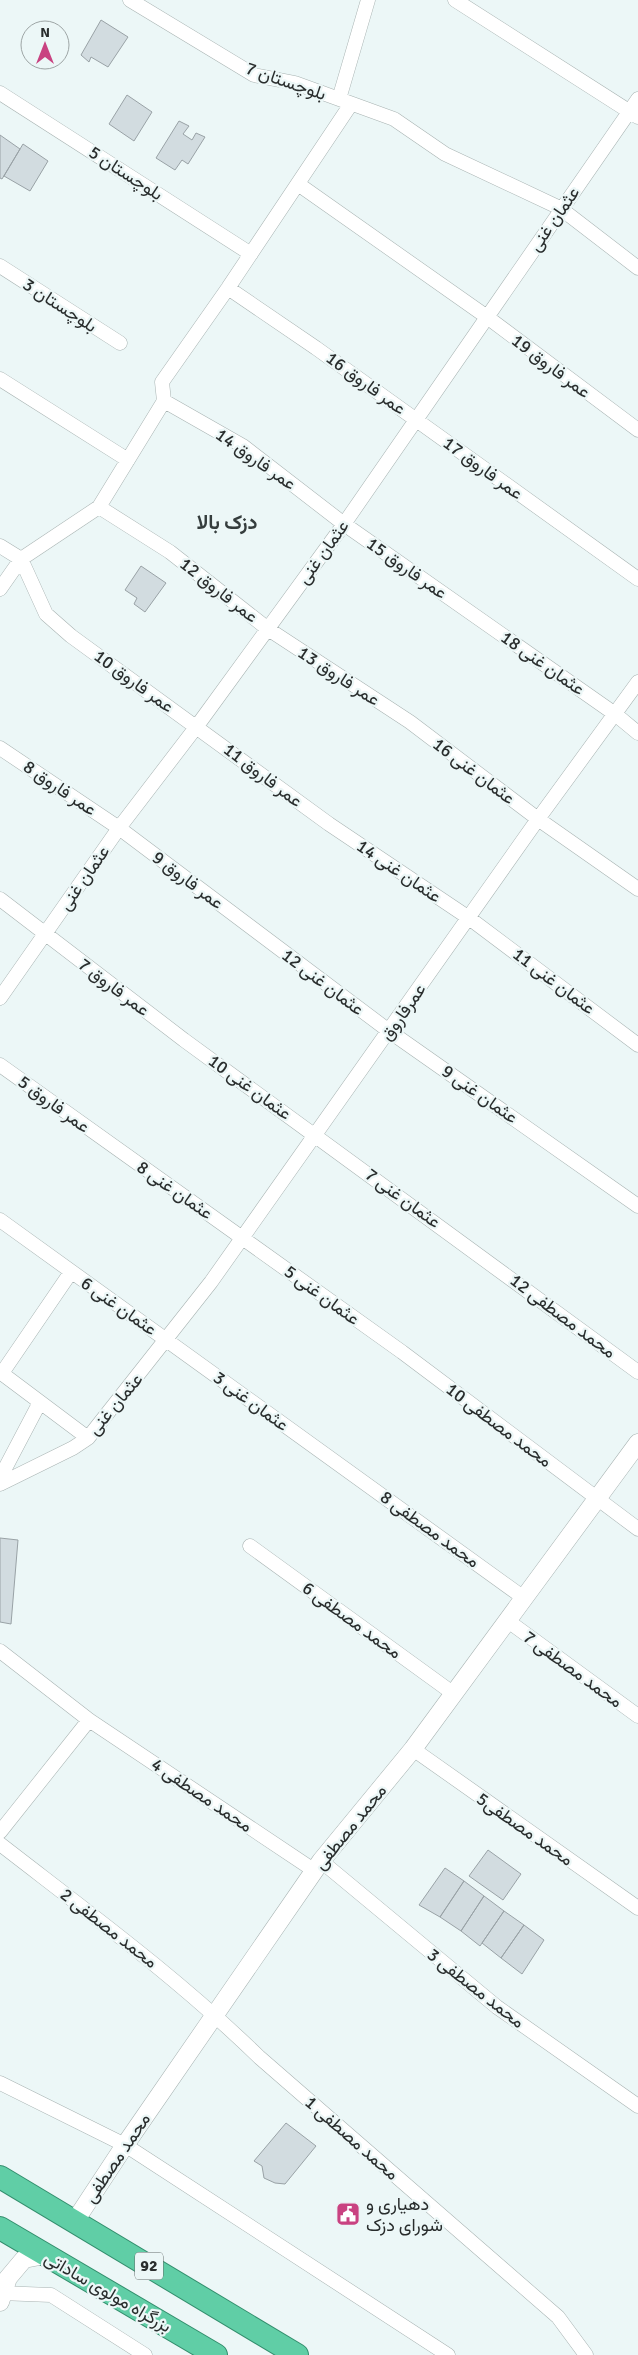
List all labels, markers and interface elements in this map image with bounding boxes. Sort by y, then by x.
north arrow [20,20,70,70]
text: N [40,24,50,41]
street label: بلوچستان 7 [242,57,329,106]
street label: بلوچستان 5 [84,141,167,206]
street label: عثمان غنی [524,182,584,256]
street label: بلوچستان 3 [18,273,101,338]
street label: عمر فاروق 19 [507,329,595,403]
street label: عمر فاروق 16 [322,347,410,419]
street label: عمر فاروق 14 [211,423,301,495]
street label: عمر فاروق 17 [439,432,527,504]
district label: دزک بالا [196,510,258,535]
street label: عثمان غنی [292,516,354,588]
street label: عمر فاروق 15 [362,532,452,604]
street label: عمر فاروق 12 [175,553,263,627]
street label: عثمان غنی 18 [497,626,589,700]
street label: عمر فاروق 13 [294,641,384,711]
street label: عمر فاروق 10 [90,645,178,717]
street label: عثمان غنی 16 [428,733,520,809]
street label: عمر فاروق 11 [219,738,307,812]
street label: عمر فاروق 8 [19,756,101,820]
street label: عثمان غنی 14 [352,835,446,907]
street label: عثمان غنی [54,841,114,915]
street label: عمر فاروق 9 [148,846,228,914]
street label: عثمان غنی 11 [508,943,600,1019]
street label: عثمان غنی 12 [277,944,369,1020]
street label: عمر فاروق 7 [74,953,154,1021]
street label: عمرفاروق [375,979,431,1045]
street label: عثمان غنی 10 [204,1049,296,1125]
street label: عثمان غنی 9 [438,1060,522,1128]
street label: عمر فاروق 5 [14,1071,94,1137]
street label: عثمان غنی 8 [133,1156,217,1224]
street label: عثمان غنی 7 [361,1163,445,1233]
street label: عثمان غنی 5 [280,1260,364,1330]
street label: محمد مصطفی 12 [506,1269,620,1363]
street label: عثمان غنی 6 [77,1272,161,1340]
street label: عثمان غنی 3 [209,1366,293,1436]
street label: عثمان غنی [83,1369,147,1439]
street label: محمد مصطفی 10 [442,1378,556,1472]
street label: محمد مصطفی 8 [376,1486,484,1572]
street label: محمد مصطفی 6 [298,1577,406,1663]
street label: محمد مصطفی 7 [519,1626,627,1712]
street label: محمد مصطفی 4 [147,1753,257,1837]
street label: محمد مصطفی [309,1780,391,1874]
street label: محمد مصطفی5 [472,1787,578,1871]
street label: محمد مصطفی 2 [56,1883,162,1973]
street label: محمد مصطفی 3 [423,1943,529,2033]
street label: محمد مصطفی 1 [301,2091,403,2185]
street label: محمد مصطفی [79,2109,155,2207]
place label: دهیاری و شورای دزک [366,2193,443,2236]
public building icon: دهیاری و شورای دزک [335,2201,361,2227]
street label: بزرگراه مولوی ساداتی [41,2247,175,2337]
road number: 92 [135,2252,163,2280]

